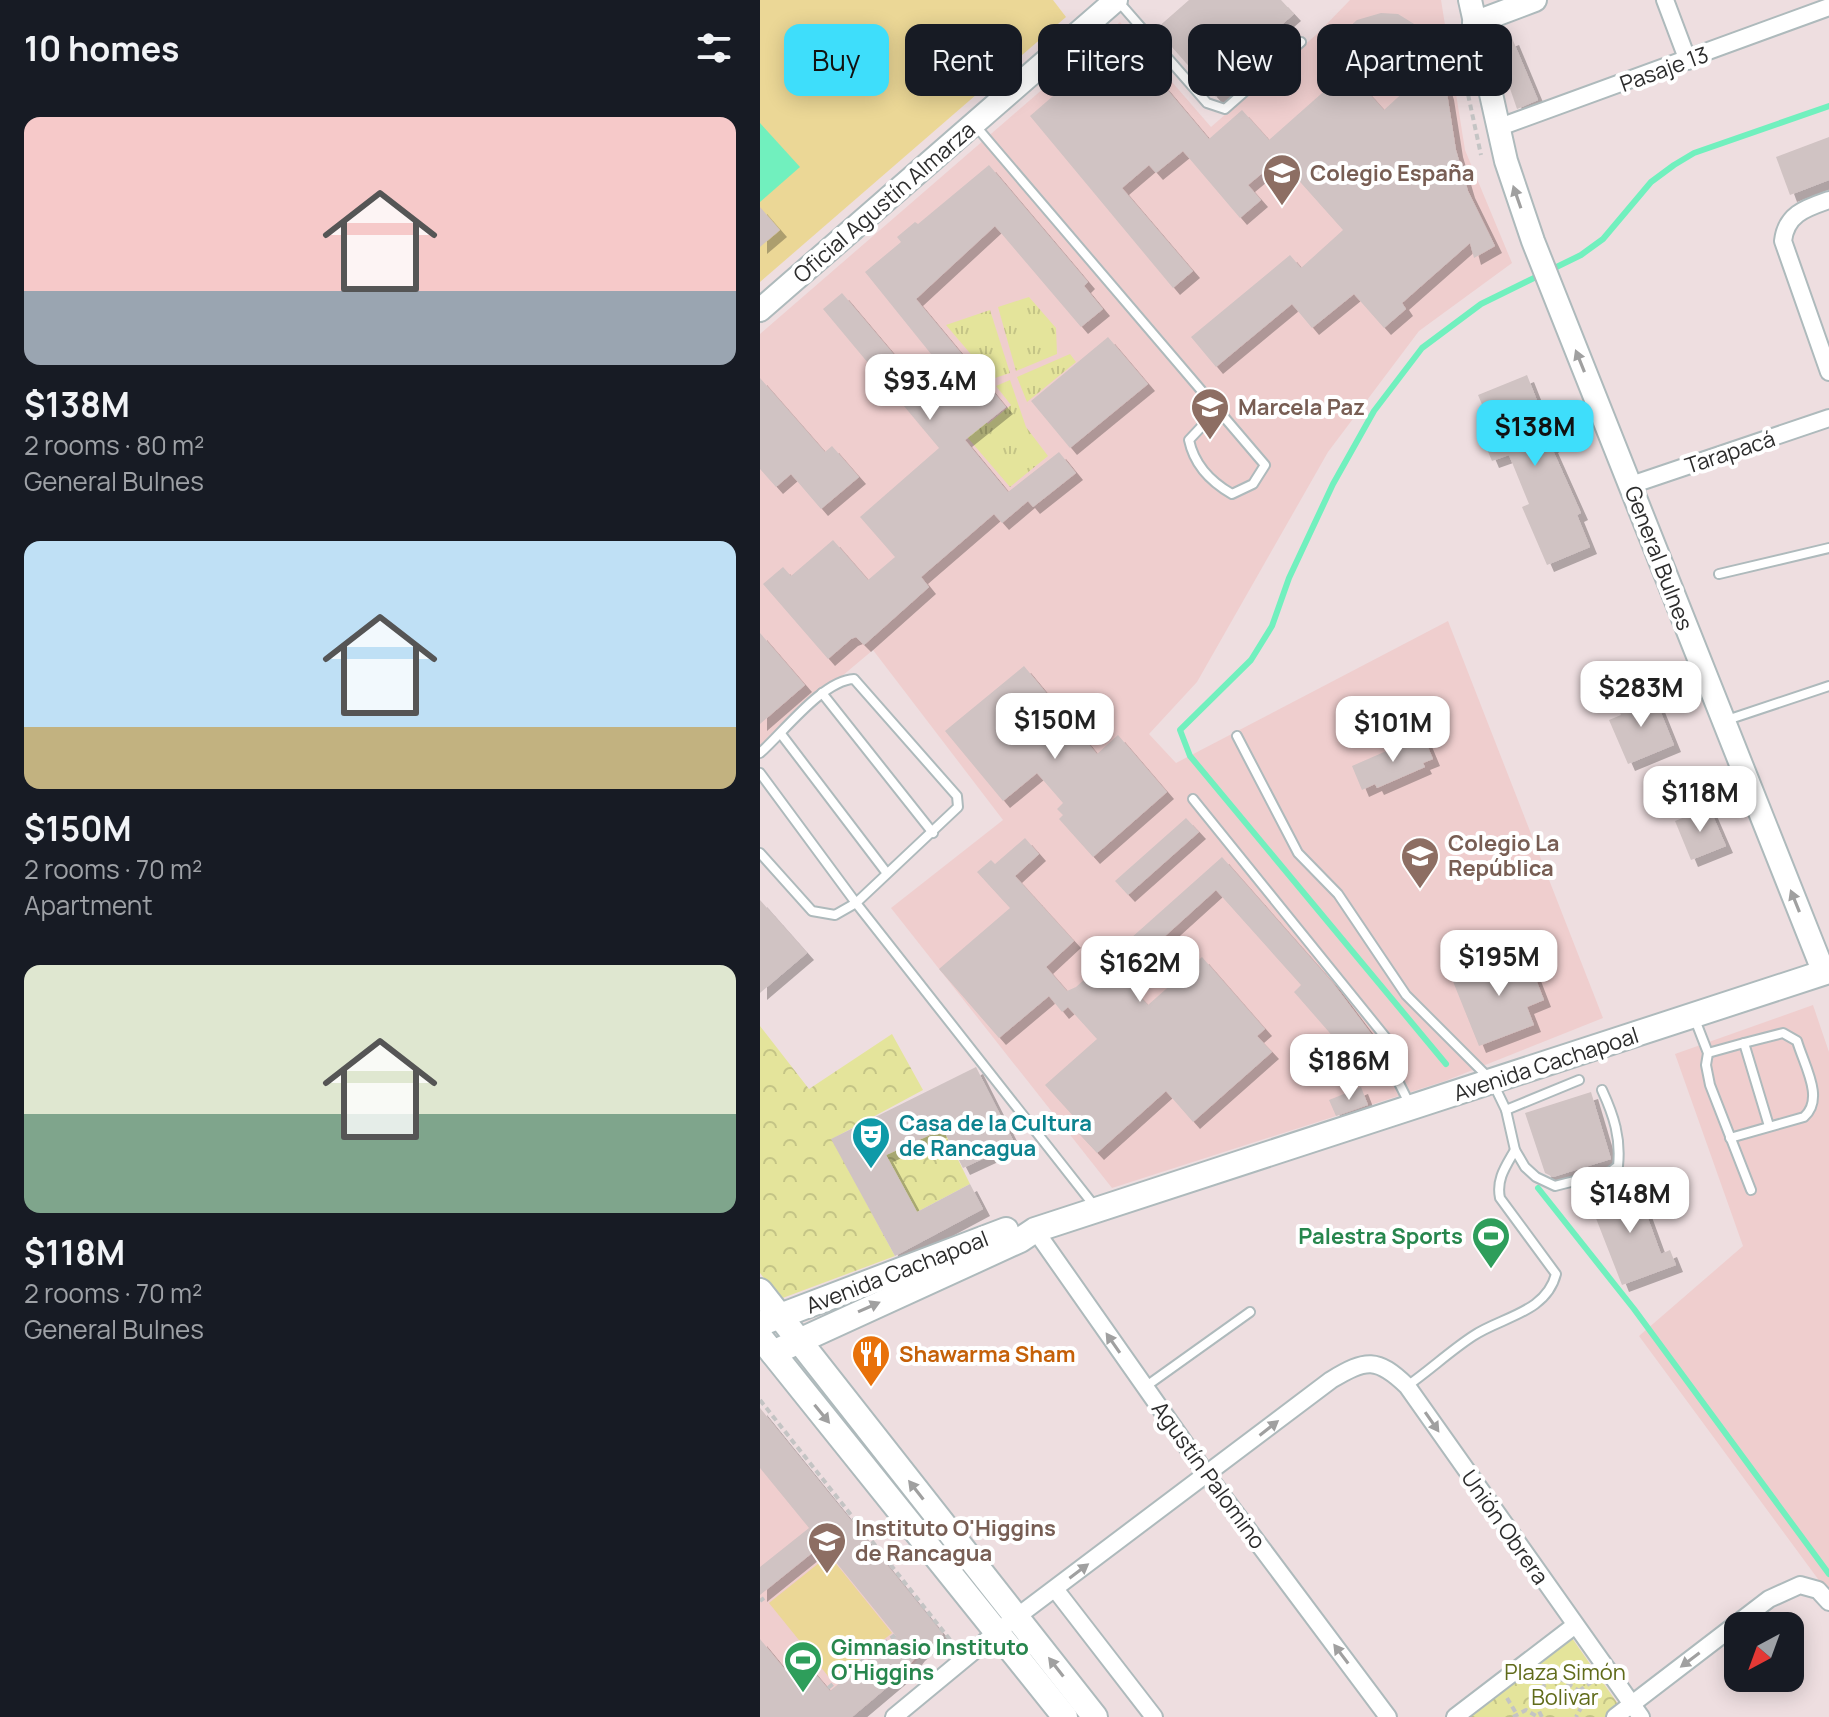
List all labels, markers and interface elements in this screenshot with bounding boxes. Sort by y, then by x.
chip: Buy [784,24,889,96]
chip: Rent [905,24,1022,96]
chip: Filters [1038,24,1172,96]
chip: New [1188,24,1301,96]
chip: Apartment [1317,24,1512,96]
text: 10 homes [24,25,180,71]
icon: filters [692,26,736,70]
street label: Pasaje 13 [1616,39,1712,99]
street label: Oficial Agustín Almarza [787,115,981,289]
school or university icon: Colegio España [1261,152,1303,207]
place label: Colegio España [1310,158,1474,188]
icon: home [308,169,452,313]
one-way arrow [1511,185,1523,209]
one-way arrow [1573,348,1586,372]
pin: $93.4M [865,354,995,422]
text: $93.4M [883,362,977,398]
text: $138M [24,381,130,427]
school or university icon: Marcela Paz [1189,386,1231,441]
place label: Marcela Paz [1238,392,1365,422]
pin: $138M [1479,400,1591,468]
text: $138M [1495,408,1576,444]
street label: Tarapacá [1681,423,1779,481]
text: 2 rooms · 80 m² [24,427,204,463]
text: General Bulnes [24,463,204,499]
street label: General Bulnes [1618,482,1700,634]
icon: home [308,593,452,737]
pin: $283M [1585,661,1697,729]
text: $283M [1598,669,1684,705]
pin: $150M [999,693,1111,761]
pin: $101M [1337,696,1449,764]
text: $150M [1014,701,1096,737]
text: $101M [1354,704,1432,740]
pin: $118M [1644,766,1756,834]
text: $118M [1661,774,1739,810]
text: $150M [24,805,132,851]
place label: Colegio La República [1448,828,1559,883]
school or university icon: Colegio La República [1399,835,1441,890]
text: 2 rooms · 70 m² [24,851,202,887]
text: Apartment [24,887,153,923]
one-way arrow [1788,889,1801,913]
pin: $195M [1443,930,1555,998]
pin: $162M [1084,936,1196,1004]
text: $195M [1458,938,1540,974]
text: $162M [1099,944,1181,980]
icon: home [308,1017,452,1161]
street label: Avenida Cachapoal [1450,1020,1642,1108]
pin: $186M [1293,1034,1405,1102]
text: $186M [1308,1042,1390,1078]
place label: Casa de la Cultura de Rancagua [899,1108,1092,1163]
theatre icon: Casa de la Cultura de Rancagua [850,1115,892,1170]
pin: $148M [1574,1167,1686,1235]
text: $148M [1589,1175,1671,1211]
sports icon: Palestra Sports [1470,1215,1512,1270]
place label: Palestra Sports [1298,1221,1463,1251]
street label: Avenida Cachapoal [802,1223,992,1321]
text: $118M [24,1229,125,1275]
text: 2 rooms · 70 m² [24,1275,202,1311]
one-way arrow [857,1300,881,1313]
text: General Bulnes [24,1311,204,1347]
restaurant icon: Shawarma Sham [850,1333,892,1388]
one-way arrow [1106,1333,1121,1354]
place label: Shawarma Sham [899,1339,1075,1369]
street label: Agustín Palomino [1145,1395,1273,1555]
one-way arrow [813,1403,830,1424]
one-way arrow [1424,1412,1439,1433]
one-way arrow [1259,1420,1279,1436]
street label: Unión Obrera [1454,1464,1556,1590]
one-way arrow [909,1480,925,1500]
place label: Instituto O'Higgins de Rancagua [855,1513,1056,1568]
school or university icon: Instituto O'Higgins de Rancagua [806,1520,848,1575]
one-way arrow [1069,1563,1089,1579]
north arrow [1724,1612,1804,1692]
map controls [1724,1612,1804,1692]
place label: Gimnasio Instituto O'Higgins [831,1632,1029,1687]
sports icon: Gimnasio Instituto O'Higgins [782,1639,824,1694]
one-way arrow [1334,1644,1349,1665]
one-way arrow [1680,1651,1700,1667]
one-way arrow [1048,1657,1065,1677]
park label: Plaza Simón Bolivar [1504,1657,1626,1712]

